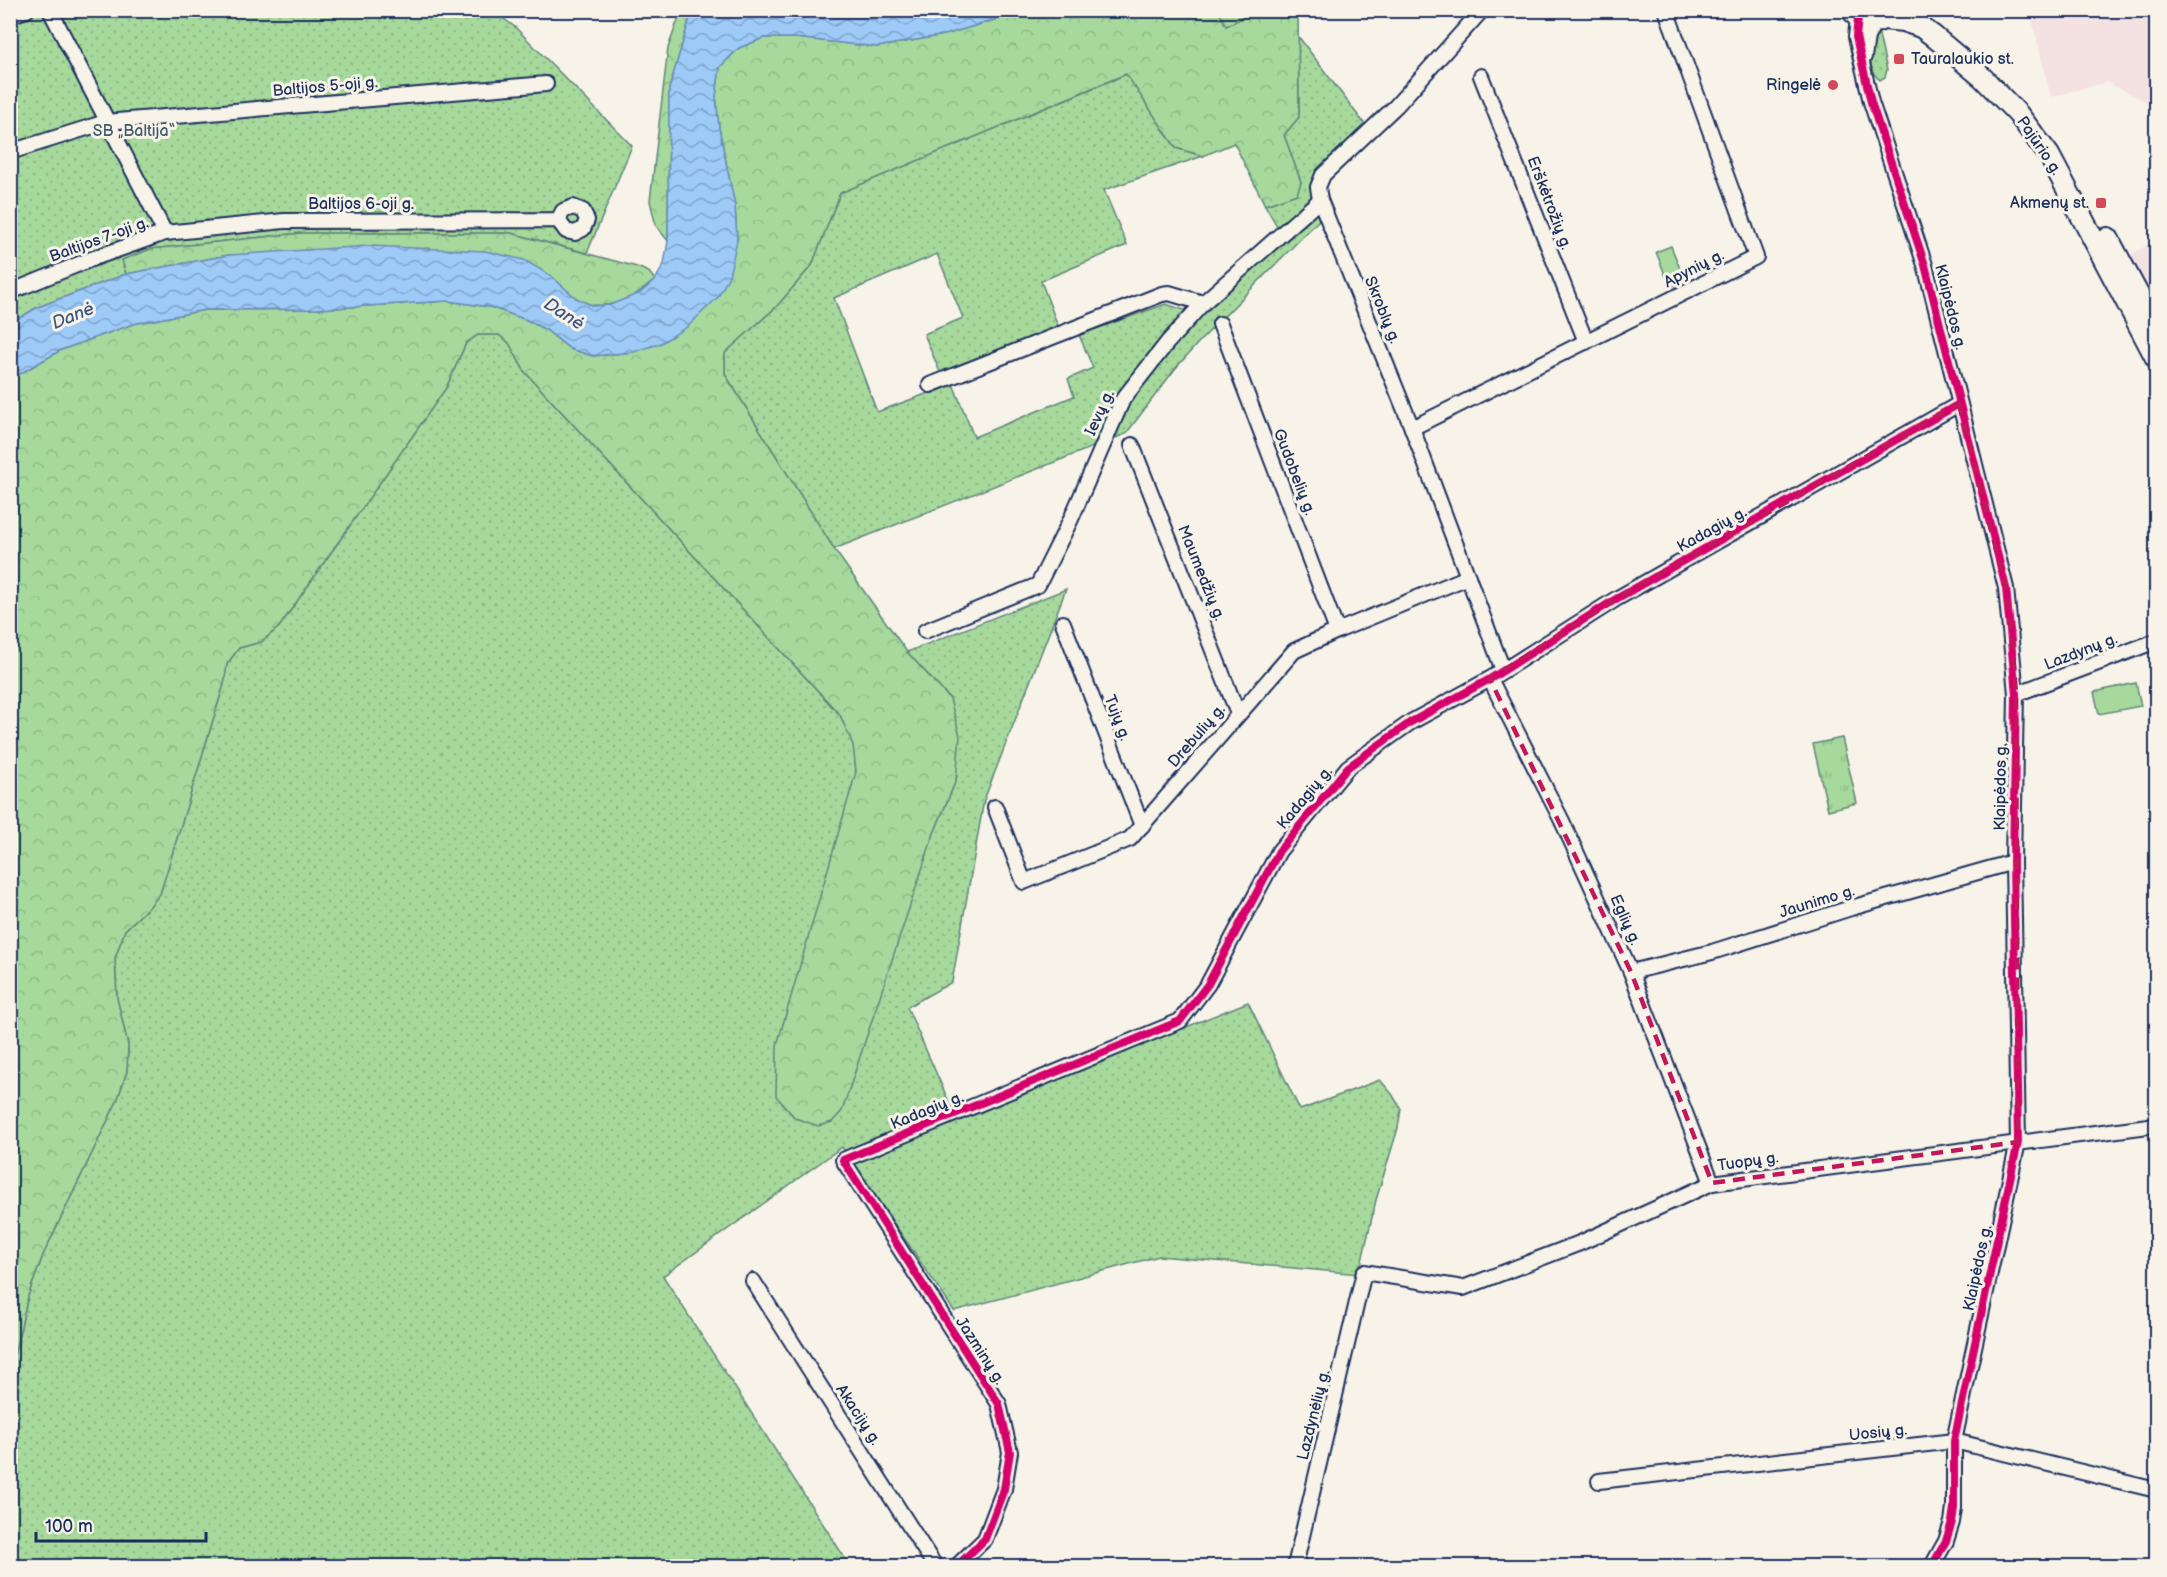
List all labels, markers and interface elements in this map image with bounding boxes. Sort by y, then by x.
place label: Tauralaukio st. [1911,50,2014,69]
marker: Tauralaukio st. [1892,52,1906,66]
street label: Baltijos 5-oji g. [272,73,378,101]
place label: Ringelė [1766,76,1821,95]
marker: Ringelė [1826,78,1840,92]
street label: Pajūrio g. [2012,113,2066,179]
park label: SB „Baltija“ [93,122,175,141]
street label: Erškėtrožių g. [1522,154,1576,252]
place label: Akmenų st. [2010,194,2089,213]
street label: Baltijos 6-oji g. [308,195,414,214]
marker: Akmenų st. [2094,196,2108,210]
street label: Baltijos 7-oji g. [47,213,151,267]
street label: Apynių g. [1661,246,1727,292]
street label: Klaipėdos g. [1930,262,1970,352]
street label: Skroblų g. [1360,274,1404,346]
water label: Danė [540,293,588,335]
water label: Danė [49,298,97,334]
street label: Ievų g. [1081,387,1119,439]
street label: Gudobelių g. [1269,426,1319,518]
street label: Kadagių g. [1674,503,1750,557]
street label: Maumedžių g. [1173,522,1229,624]
street label: Lazdynų g. [2042,629,2120,675]
street label: Tujų g. [1100,693,1134,743]
street label: Drebulių g. [1164,700,1230,772]
street label: Klaipėdos g. [1991,743,2011,831]
street label: Kadagių g. [1273,763,1337,833]
street label: Jaunimo g. [1777,882,1857,922]
street label: Eglių g. [1606,892,1644,948]
street label: Kadagių g. [888,1088,966,1134]
street label: Tuopų g. [1716,1148,1780,1176]
street label: Klaipėdos g. [1960,1223,1996,1313]
street label: Jazminų g. [951,1314,1009,1388]
street label: Lazdynėlių g. [1294,1368,1334,1462]
street label: Akacijų g. [831,1381,885,1449]
street label: Uosių g. [1848,1420,1908,1446]
scale bar [36,1505,206,1543]
text: 100 m [45,1516,93,1537]

